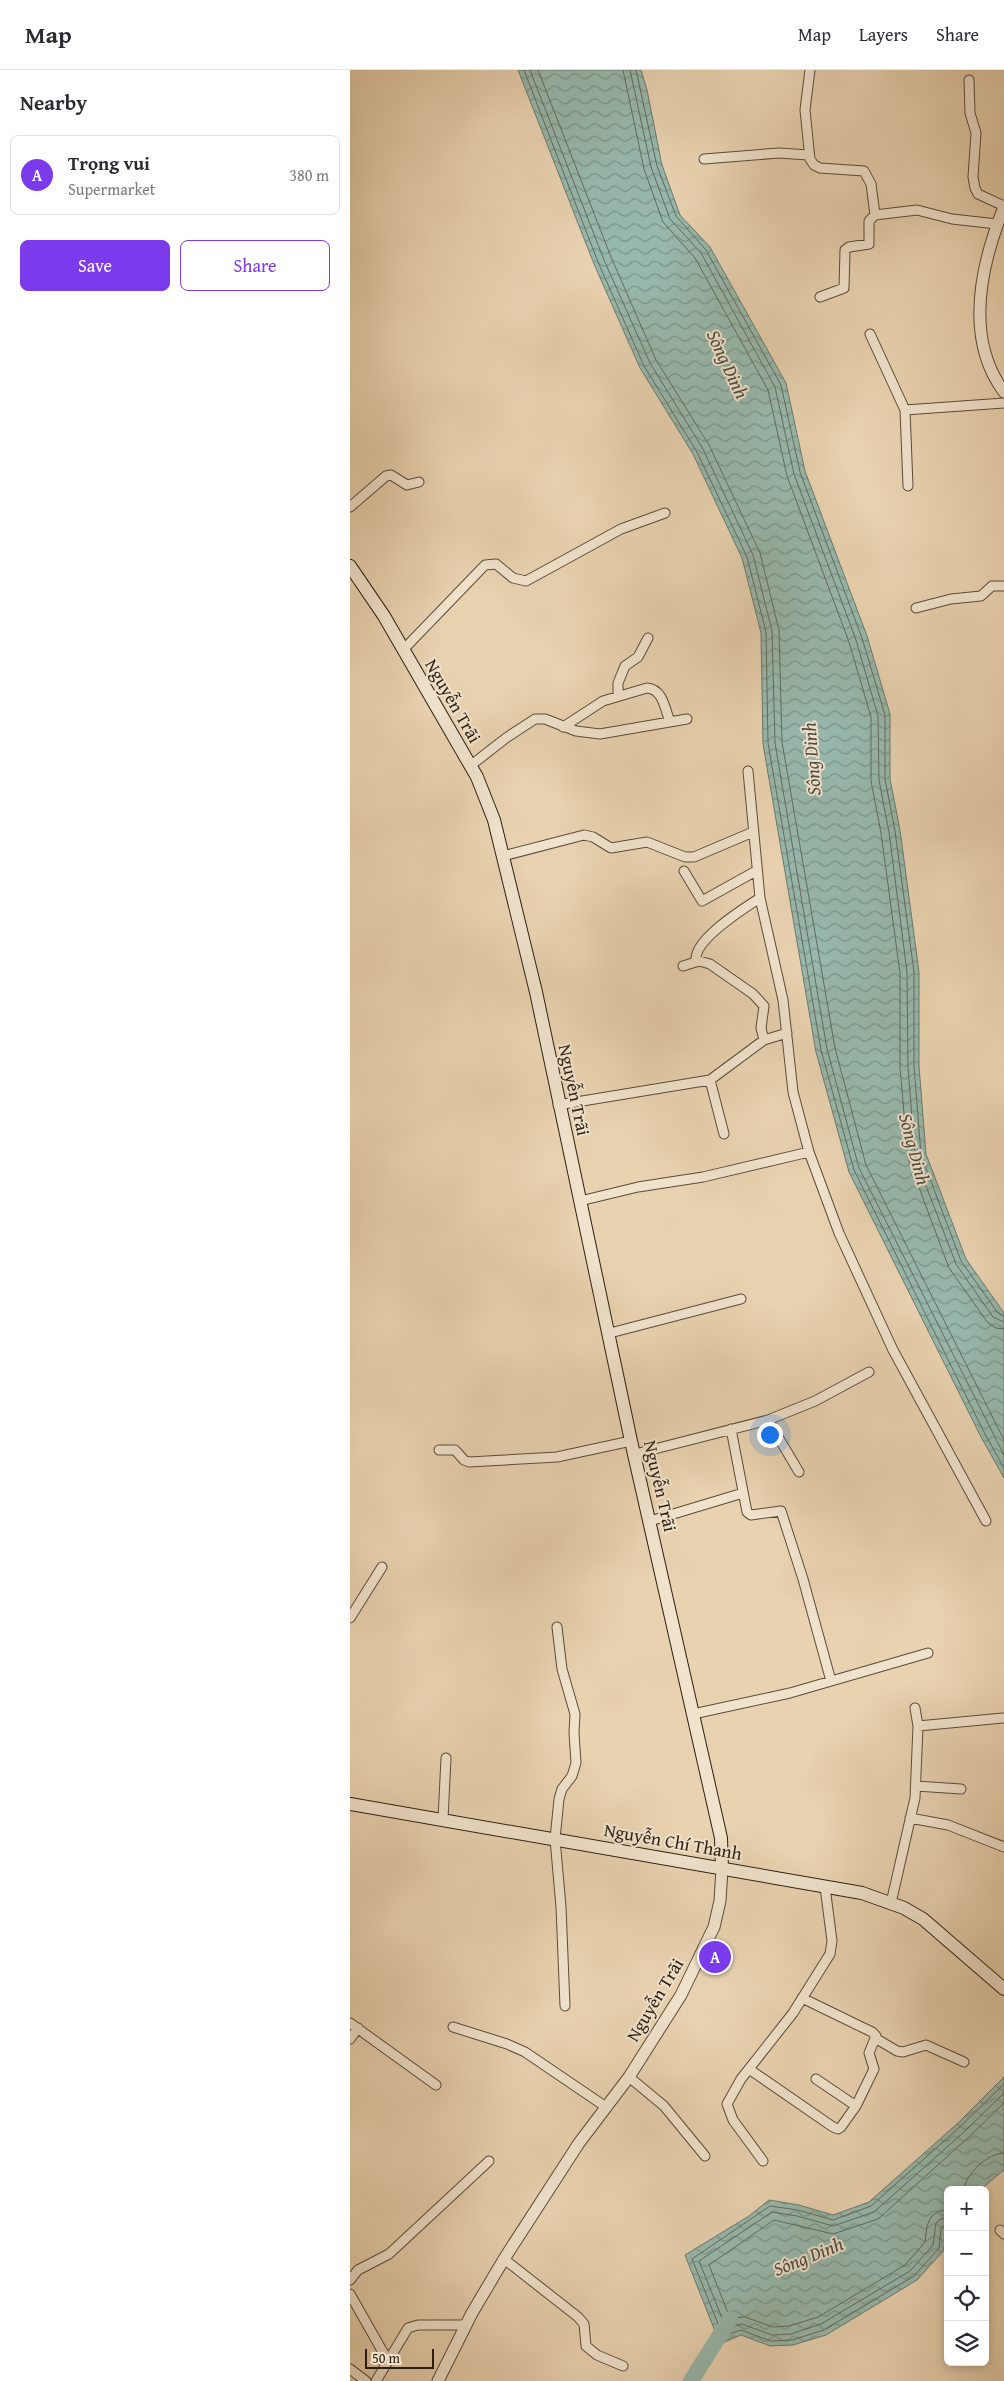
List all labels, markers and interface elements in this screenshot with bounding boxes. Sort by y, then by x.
text: Map [25,17,72,52]
text: Map [798,21,831,48]
text: Layers [859,21,908,48]
text: Share [936,21,979,48]
text: Nearby [20,87,87,118]
text: Trọng vui [68,149,150,177]
text: A [32,163,42,187]
text: 380 m [289,163,329,187]
text: Supermarket [68,177,155,201]
button: Save [20,240,170,291]
button: Share [180,240,330,291]
water label: Sông Dinh [700,325,756,404]
street label: Nguyễn Trãi [418,654,488,748]
water label: Sông Dinh [794,721,828,797]
street label: Nguyễn Trãi [552,1042,597,1138]
water label: Sông Dinh [892,1110,938,1188]
your location [757,1422,783,1448]
street label: Nguyễn Trãi [637,1438,684,1534]
street label: Nguyễn Chí Thanh [602,1816,744,1867]
pin: A [699,1938,731,1976]
street label: Nguyễn Trãi [619,1953,690,2047]
map controls [944,2186,989,2366]
button: + [944,2186,989,2231]
water label: Sông Dinh [769,2229,848,2283]
button: − [944,2231,989,2276]
button: locate [944,2276,989,2321]
button: layers [944,2321,989,2366]
scale bar [365,2346,434,2369]
text: 50 m [372,2348,400,2368]

